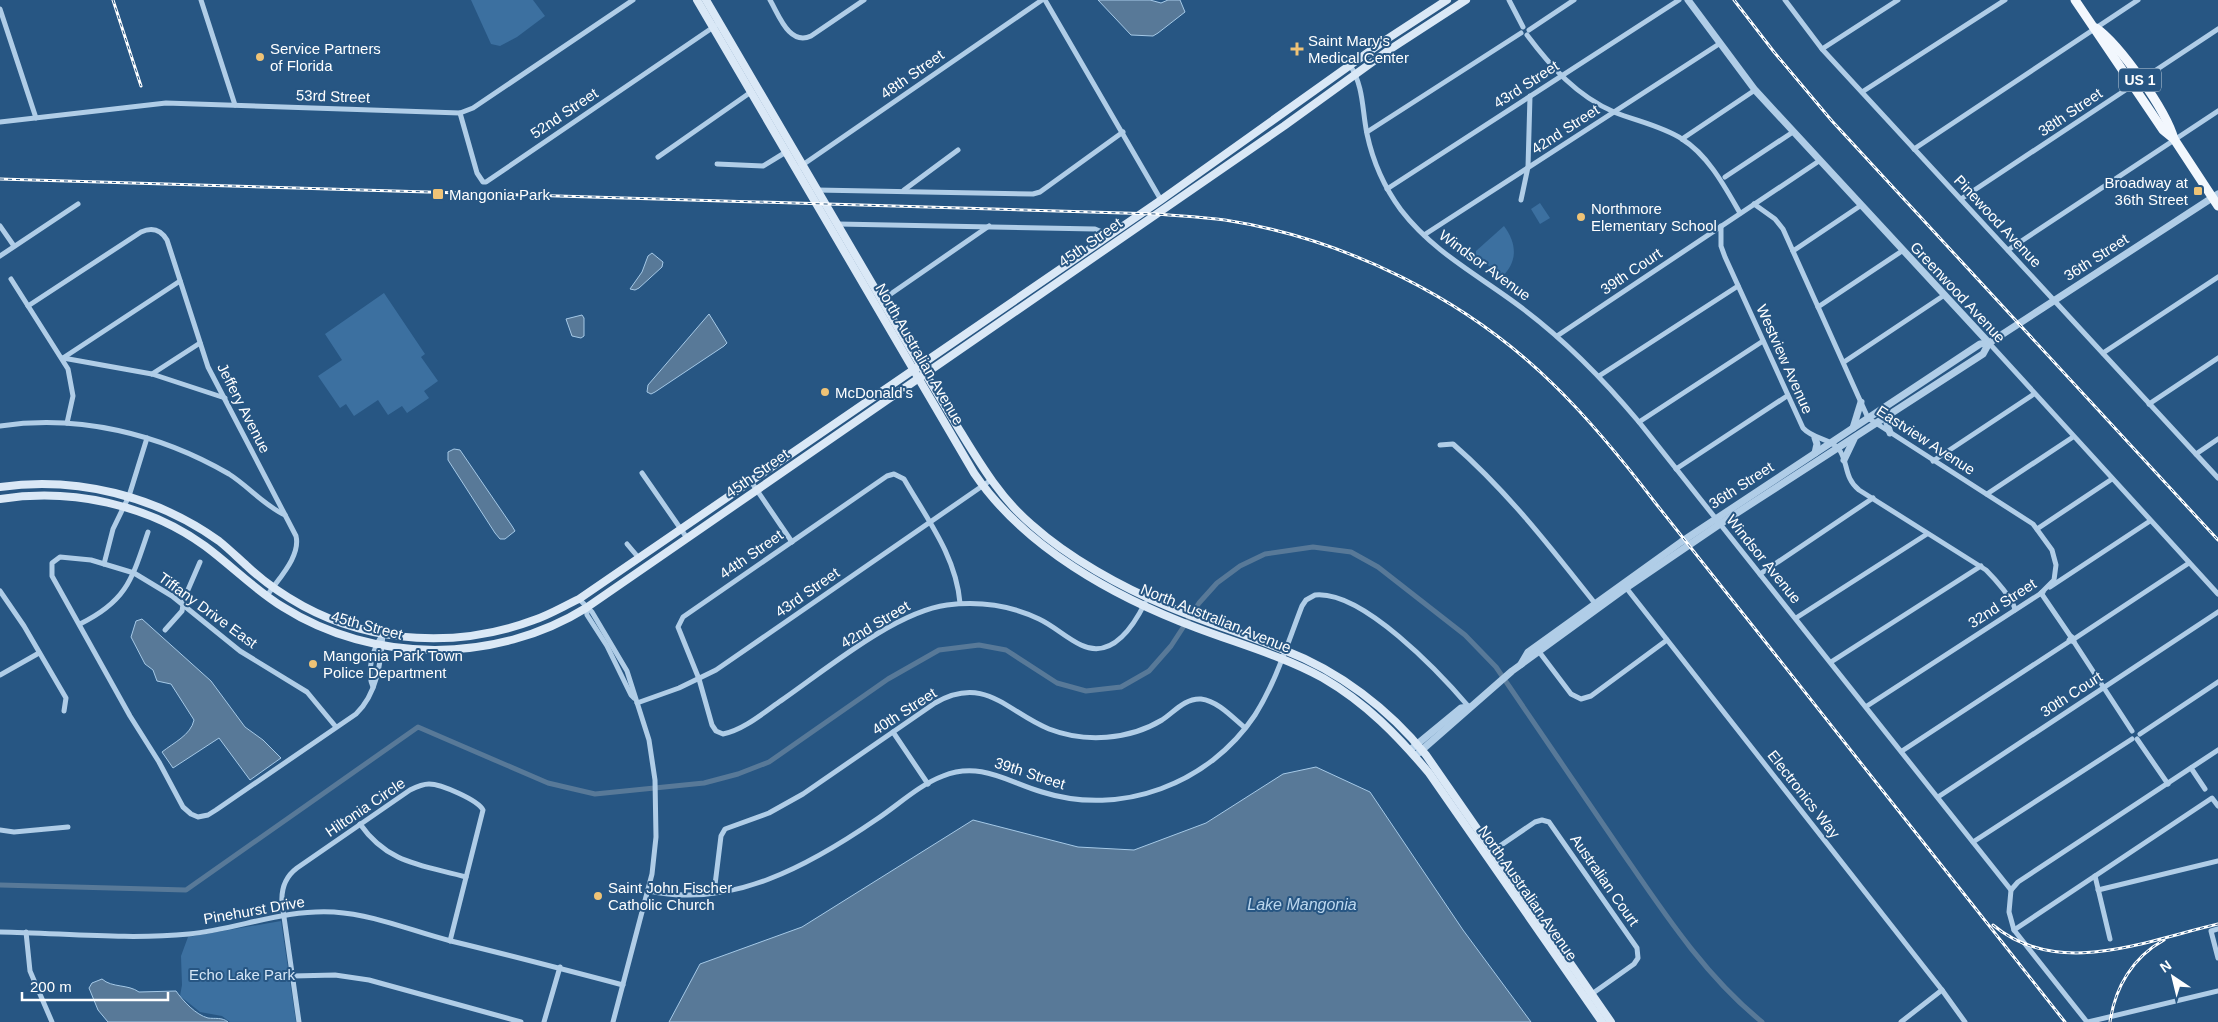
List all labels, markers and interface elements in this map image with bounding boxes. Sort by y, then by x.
place label: Saint Mary's Medical Center [1308,32,1409,66]
place label: Service Partners of Florida [270,40,381,74]
marker: Saint Mary's Medical Center [1290,42,1304,56]
street label: 48th Street [877,46,948,102]
marker: Service Partners of Florida [254,51,266,63]
street label: 43rd Street [1490,56,1562,111]
road number: US 1 [2119,68,2161,92]
street label: 52nd Street [527,84,602,142]
street label: 38th Street [2035,84,2106,140]
street label: 53rd Street [296,86,371,106]
street label: 42nd Street [1528,100,1603,157]
street label: Pinewood Avenue [1951,171,2045,271]
place label: Broadway at 36th Street [2105,174,2189,208]
marker: Broadway at 36th Street [2192,185,2204,197]
place label: Mangonia Park [449,186,550,203]
marker: Mangonia Park [431,187,445,201]
place label: Northmore Elementary School [1591,200,1717,234]
marker: Northmore Elementary School [1575,211,1587,223]
street label: 45th Street [1055,214,1126,270]
street label: Windsor Avenue [1436,226,1534,304]
street label: 36th Street [2061,229,2132,284]
street label: Greenwood Avenue [1907,238,2009,346]
street label: 39th Court [1597,244,1665,298]
street label: North Australian Avenue [872,280,968,428]
street label: Westview Avenue [1753,302,1817,416]
street label: Jeffery Avenue [214,360,274,456]
place label: McDonald's [835,384,913,401]
marker: McDonald's [819,386,831,398]
street label: Eastview Avenue [1874,402,1978,478]
street label: 45th Street [722,445,793,501]
street label: 36th Street [1706,457,1777,512]
street label: Windsor Avenue [1723,511,1805,607]
street label: 44th Street [716,526,787,582]
street label: 43rd Street [772,563,843,620]
street label: Tiffany Drive East [155,569,261,652]
street label: 32nd Street [1965,574,2040,631]
street label: North Australian Avenue [1138,580,1294,656]
street label: 42nd Street [837,596,913,651]
street label: 45th Street [329,607,405,643]
place label: Mangonia Park Town Police Department [323,647,463,681]
marker: Mangonia Park Town Police Department [307,658,319,670]
street label: 30th Court [2037,667,2106,720]
street label: 40th Street [869,683,940,738]
street label: Electronics Way [1764,747,1844,842]
street label: 39th Street [992,754,1068,793]
street label: Hiltonia Circle [322,774,408,840]
street label: North Australian Avenue [1475,822,1581,964]
street label: Australian Court [1567,831,1643,930]
place label: Saint John Fischer Catholic Church [608,879,732,913]
marker: Saint John Fischer Catholic Church [592,890,604,902]
street label: Pinehurst Drive [202,893,306,927]
water label: Lake Mangonia [1247,896,1357,913]
north arrow [2148,952,2198,1002]
text: N [2157,957,2174,976]
park label: Echo Lake Park [189,966,295,983]
scale bar [22,970,169,1002]
text: 200 m [30,978,72,995]

